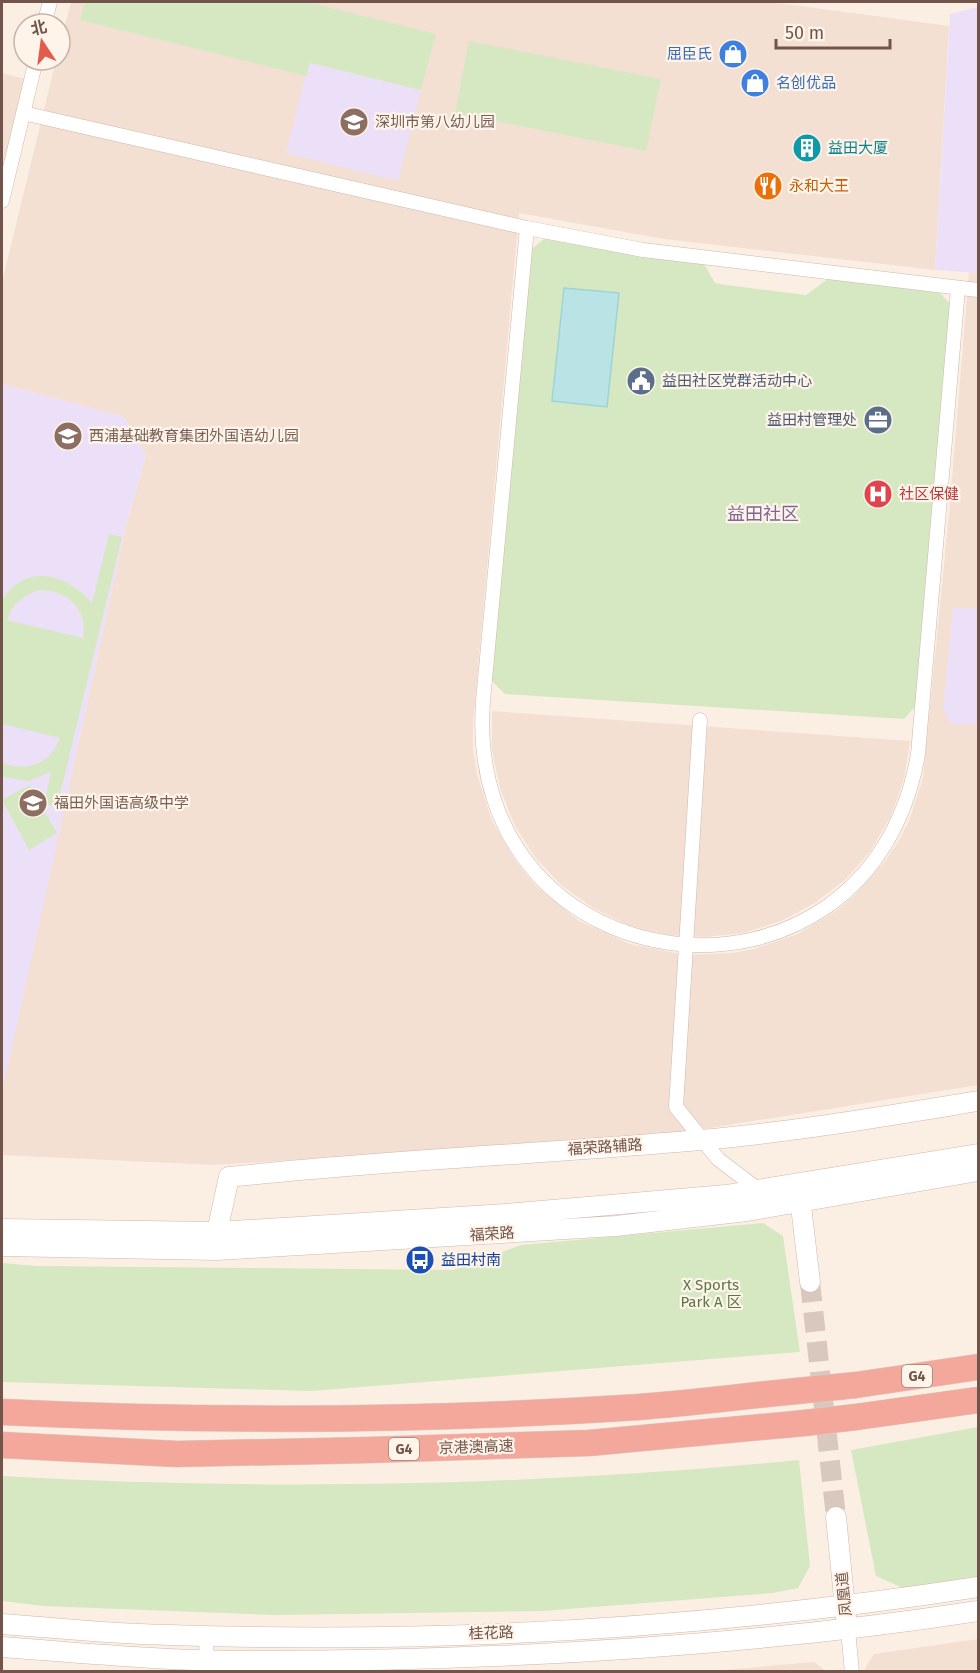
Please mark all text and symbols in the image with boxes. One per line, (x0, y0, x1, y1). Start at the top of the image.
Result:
north arrow (12, 12, 72, 72)
scale bar (776, 12, 890, 50)
text: 北 (29, 17, 49, 39)
text: 50 m (785, 22, 824, 44)
shop icon: 屈臣氏 (717, 38, 749, 70)
place label: 屈臣氏 (667, 45, 712, 63)
shop icon: 名创优品 (739, 67, 771, 99)
place label: 名创优品 (776, 74, 836, 92)
school or university icon: 深圳市第八幼儿园 (338, 106, 370, 138)
place label: 深圳市第八幼儿园 (375, 113, 495, 131)
building icon: 益田大厦 (791, 132, 823, 164)
place label: 益田大厦 (828, 139, 888, 157)
restaurant icon: 永和大王 (752, 170, 784, 202)
place label: 永和大王 (789, 177, 849, 195)
public building icon: 益田社区党群活动中心 (625, 365, 657, 397)
place label: 益田社区党群活动中心 (662, 372, 812, 390)
office icon: 益田村管理处 (862, 404, 894, 436)
place label: 益田村管理处 (767, 411, 857, 429)
school or university icon: 西浦基础教育集团外国语幼儿园 (52, 420, 84, 452)
place label: 西浦基础教育集团外国语幼儿园 (89, 427, 299, 445)
hospital icon: 社区保健 (862, 478, 894, 510)
place label: 社区保健 (899, 485, 959, 503)
district label: 益田社区 (727, 503, 799, 525)
school or university icon: 福田外国语高级中学 (17, 787, 49, 819)
place label: 福田外国语高级中学 (54, 794, 189, 812)
street label: 福荣路辅路 (567, 1135, 643, 1159)
street label: 福荣路 (469, 1223, 515, 1245)
bus stop icon: 益田村南 (404, 1244, 436, 1276)
place label: 益田村南 (441, 1251, 501, 1269)
park label: X Sports Park A 区 (680, 1276, 742, 1311)
road number: G4 (902, 1365, 932, 1387)
street label: 京港澳高速 (438, 1437, 514, 1457)
road number: G4 (389, 1438, 419, 1460)
street label: 凤凰道 (833, 1571, 855, 1617)
street label: 桂花路 (468, 1623, 514, 1643)

